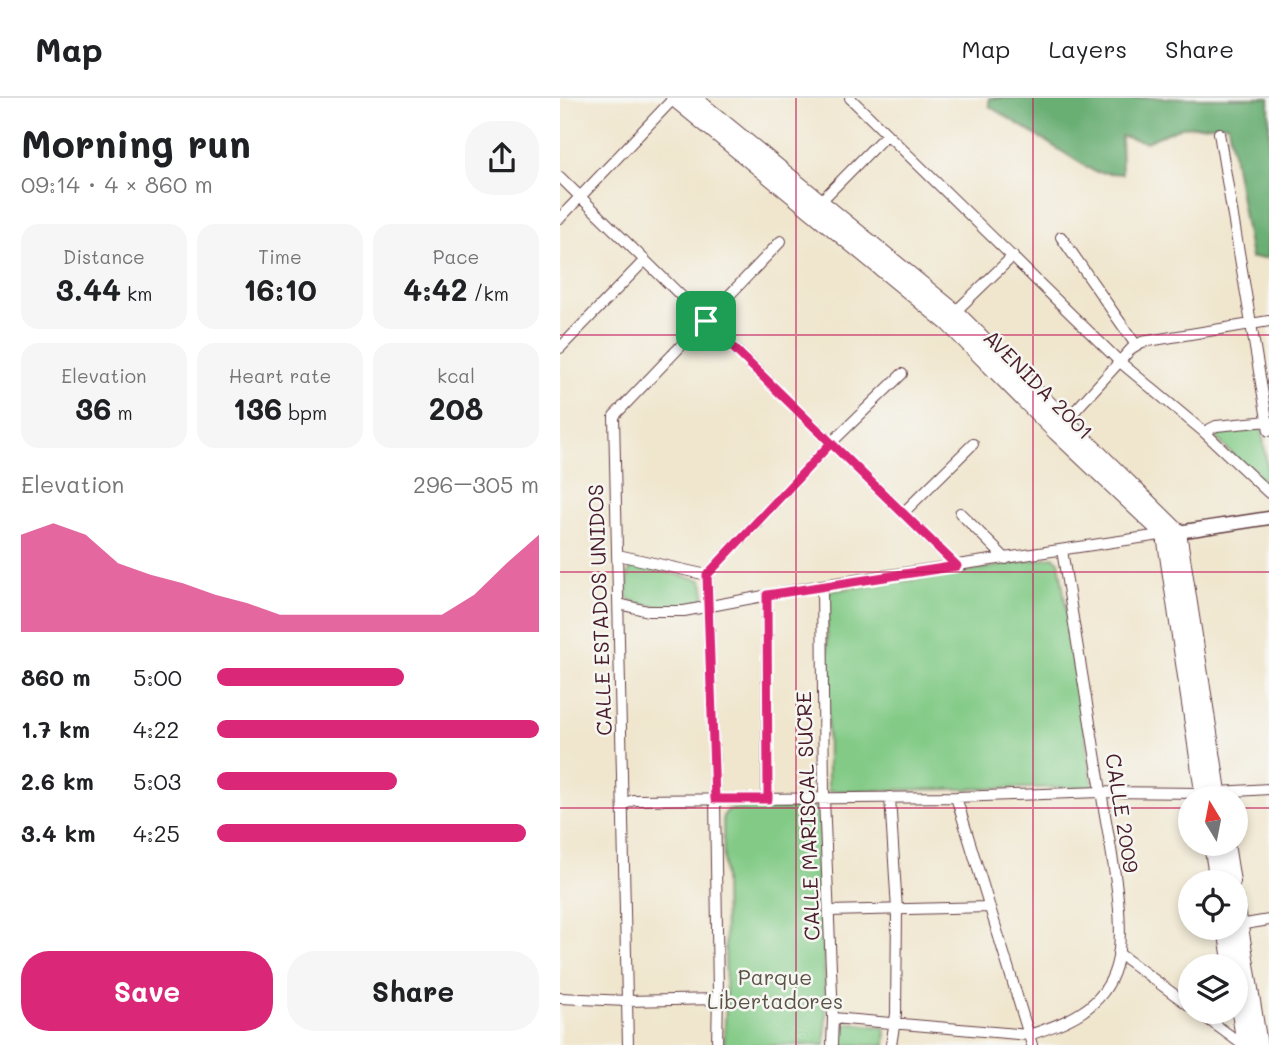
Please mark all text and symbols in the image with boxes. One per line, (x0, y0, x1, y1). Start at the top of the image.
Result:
text: Map (35, 27, 103, 70)
text: Map (962, 33, 1010, 64)
text: Layers (1048, 33, 1127, 64)
text: Share (1165, 33, 1234, 64)
text: Morning run (21, 118, 251, 168)
button: share (465, 121, 539, 195)
text: 09:14 · 4 × 860 m (21, 169, 213, 199)
text: Distance (63, 244, 145, 269)
text: Time (258, 244, 302, 269)
text: Pace (433, 244, 479, 269)
text: 3.44 (56, 269, 121, 309)
text: 16:10 (243, 269, 317, 309)
text: 4:42 (403, 269, 468, 309)
text: km (121, 281, 152, 306)
text: /km (468, 281, 509, 306)
pin (676, 291, 736, 351)
icon: arrive (687, 302, 725, 340)
street label: AVENIDA 2001 (978, 323, 1100, 445)
text: Elevation (61, 363, 147, 388)
text: Heart rate (229, 363, 331, 388)
text: kcal (437, 363, 475, 388)
text: 36 (75, 388, 111, 428)
text: 136 (233, 388, 282, 428)
text: 208 (429, 388, 483, 428)
text: m (111, 400, 133, 425)
text: bpm (282, 400, 327, 425)
text: Elevation (21, 469, 124, 499)
text: 296–305 m (413, 469, 539, 499)
street label: CALLE ESTADOS UNIDOS (581, 484, 617, 736)
text: 860 m (21, 662, 91, 692)
text: 5:00 (133, 662, 182, 692)
street label: CALLE MARISCAL SUCRE (789, 691, 825, 941)
text: 1.7 km (21, 714, 90, 744)
text: 4:22 (133, 714, 179, 744)
street label: CALLE 2009 (1100, 751, 1146, 875)
text: 2.6 km (21, 766, 94, 796)
text: 5:03 (133, 766, 181, 796)
north arrow (1178, 786, 1248, 856)
map controls (1178, 786, 1248, 1024)
text: 3.4 km (21, 818, 95, 848)
text: 4:25 (133, 818, 180, 848)
button: locate (1178, 870, 1248, 940)
button: Save (21, 951, 273, 1031)
button: Share (287, 951, 539, 1031)
button: layers (1178, 954, 1248, 1024)
park label: Parque Libertadores (707, 963, 843, 1014)

